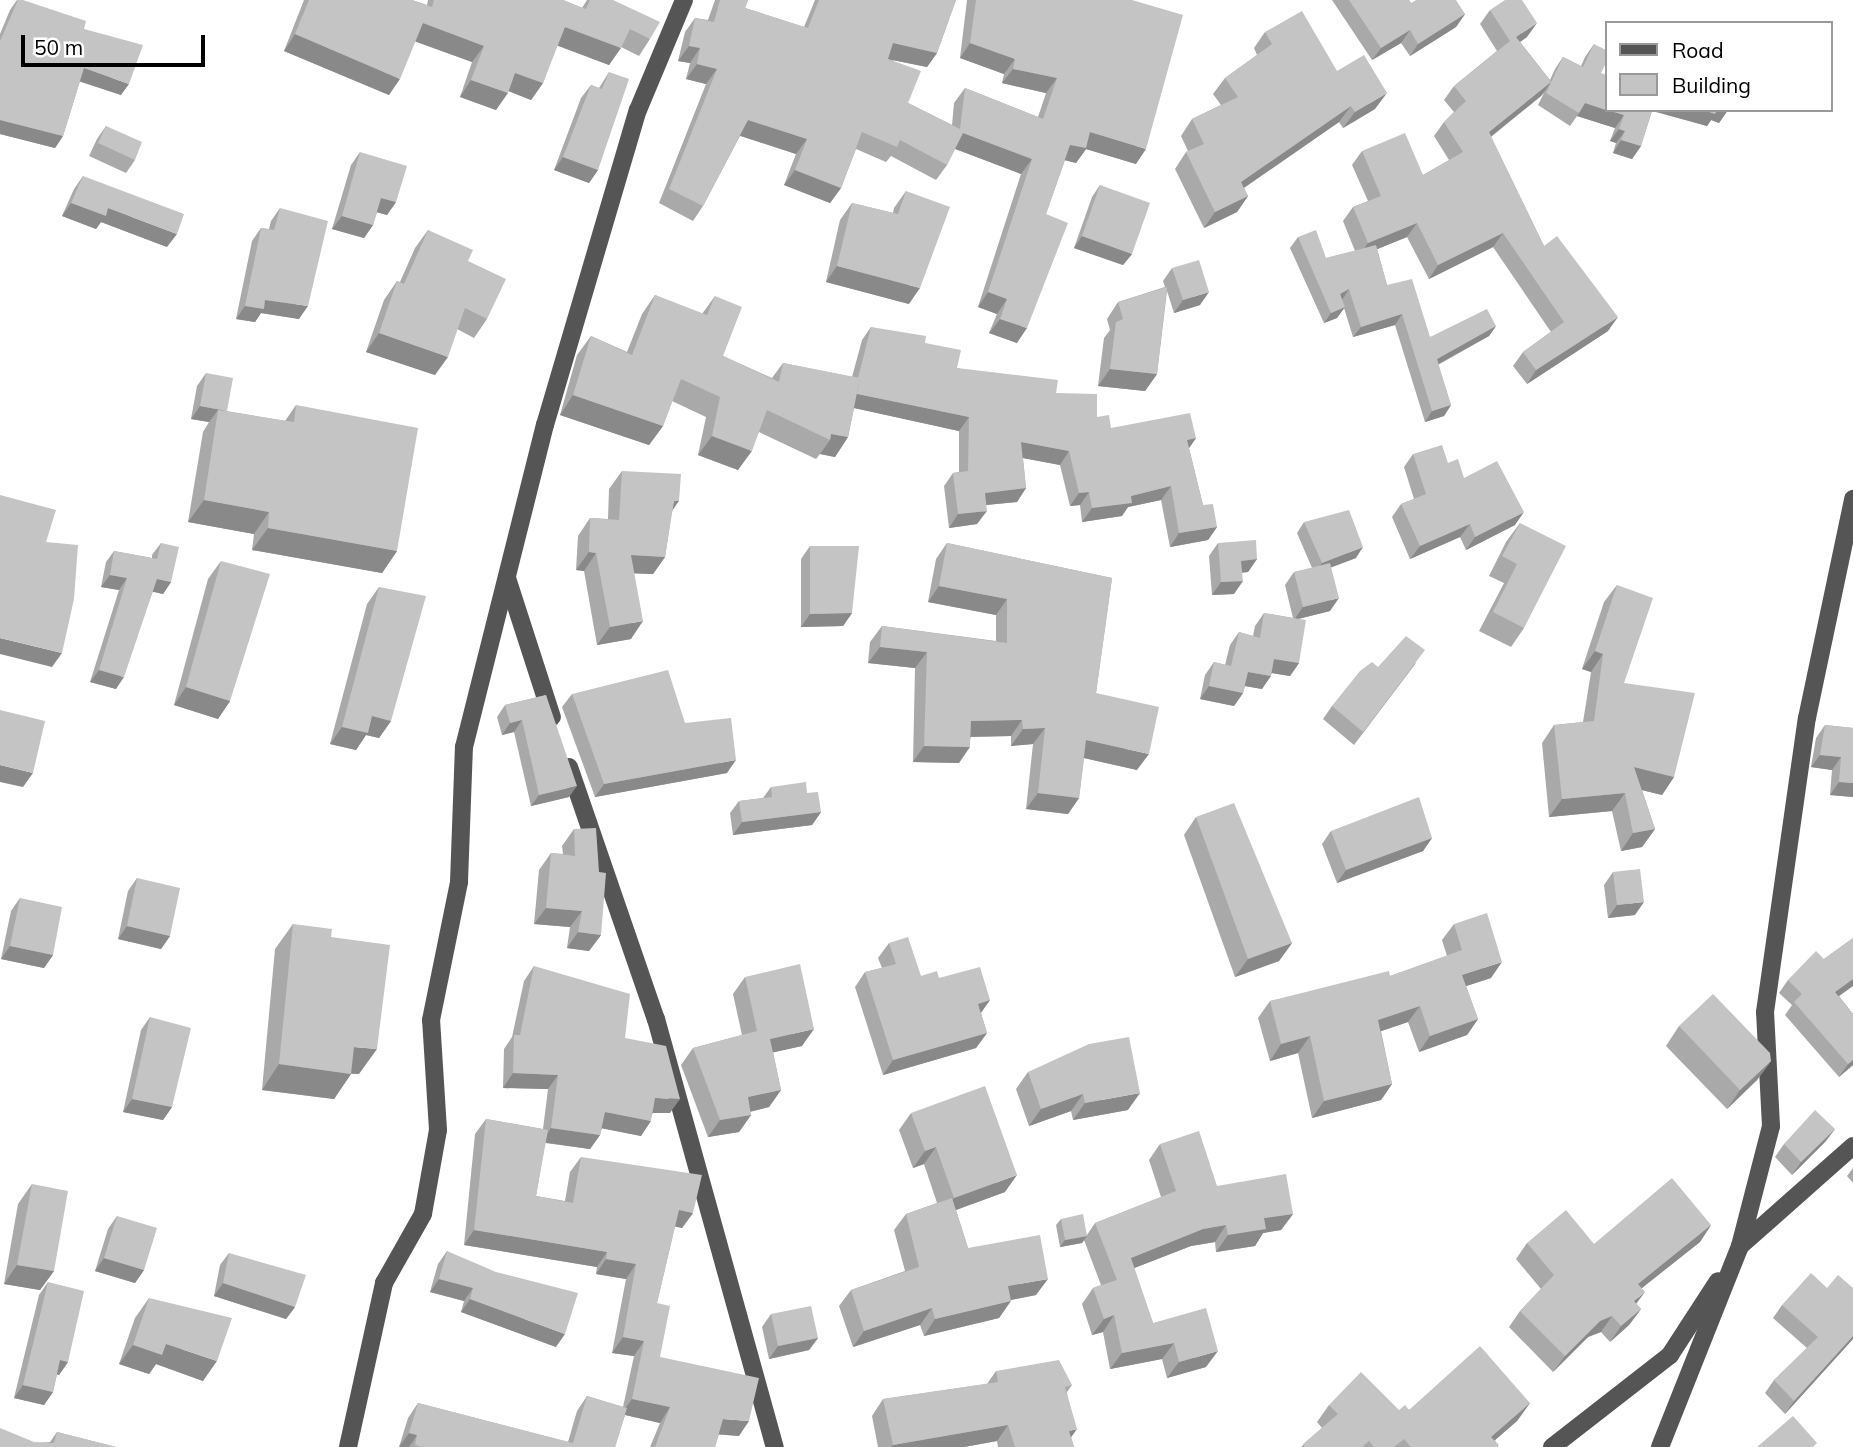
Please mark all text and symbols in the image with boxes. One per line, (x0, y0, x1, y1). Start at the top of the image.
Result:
scale bar (24, 21, 208, 65)
legend (1604, 21, 1832, 112)
text: 50 m (34, 34, 83, 60)
text: Road (1672, 37, 1723, 63)
text: Building (1672, 72, 1751, 98)

